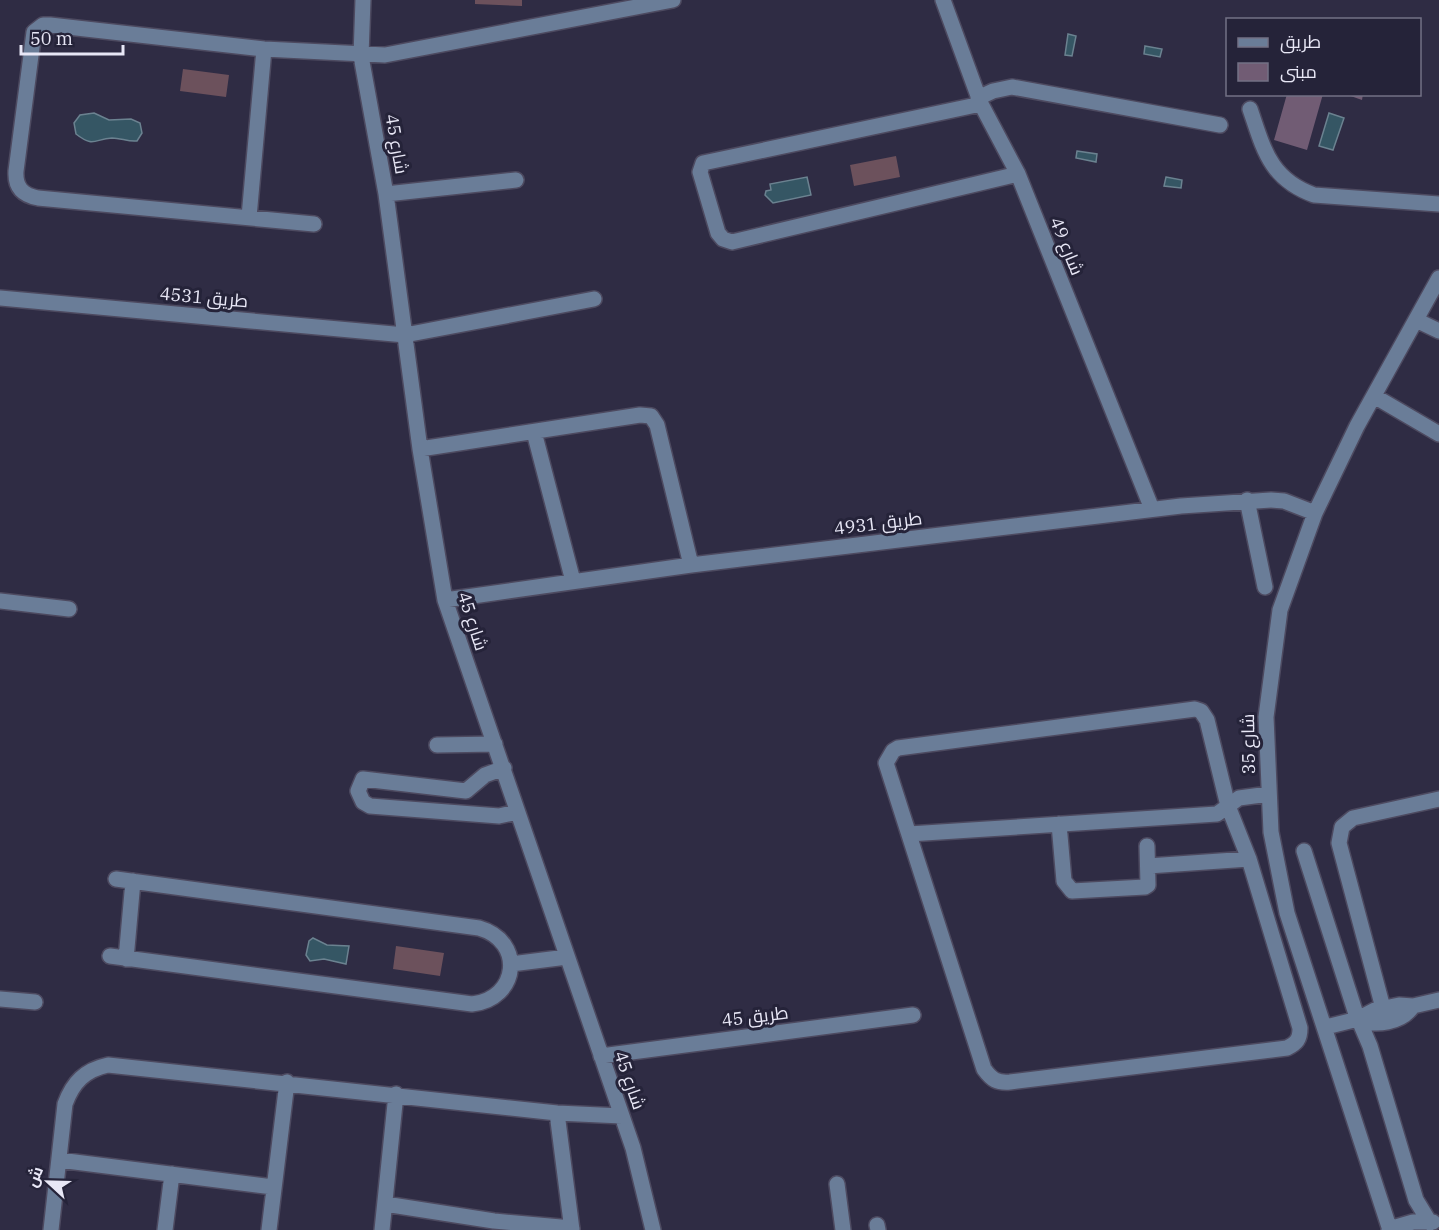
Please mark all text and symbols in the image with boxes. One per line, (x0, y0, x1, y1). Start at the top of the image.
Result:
scale bar (21, 18, 123, 56)
legend (1226, 18, 1421, 96)
text: 50 m (30, 27, 73, 50)
text: طريق (1280, 30, 1321, 54)
text: مبنى (1280, 60, 1317, 83)
street label: شارع 45 (379, 112, 414, 176)
street label: شارع 49 (1044, 214, 1089, 279)
street label: طريق 4531 (159, 282, 249, 313)
street label: طريق 4931 (833, 506, 923, 541)
street label: شارع 45 (452, 589, 493, 654)
street label: شارع 35 (1236, 713, 1261, 775)
street label: طريق 45 (720, 1001, 790, 1032)
street label: شارع 45 (608, 1048, 651, 1113)
north arrow (18, 1152, 78, 1212)
text: ش (21, 1163, 47, 1190)

